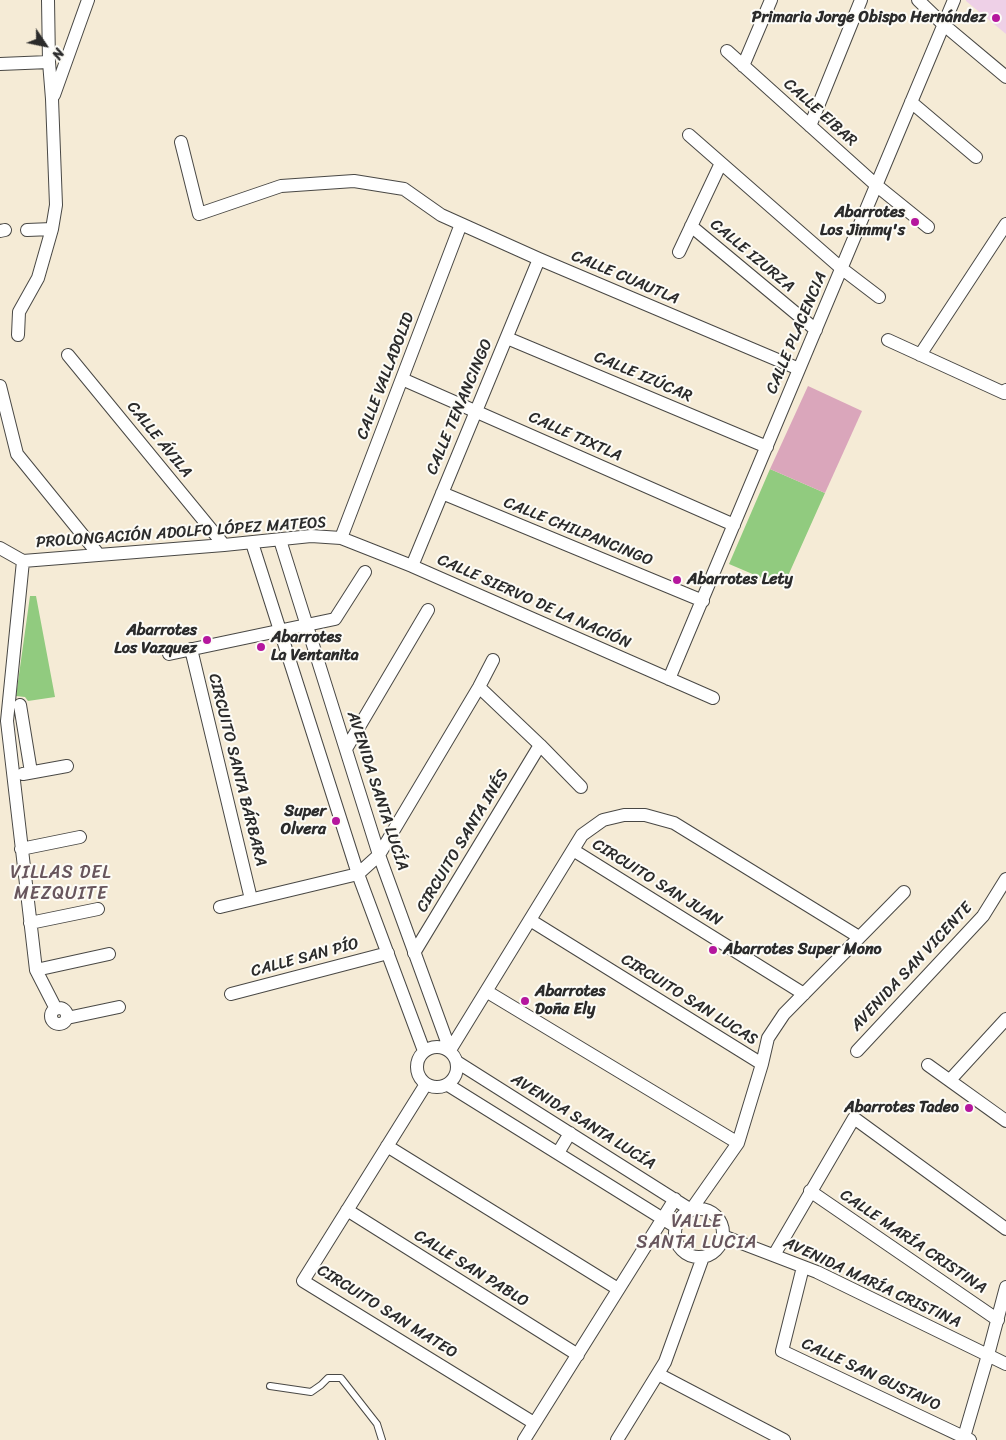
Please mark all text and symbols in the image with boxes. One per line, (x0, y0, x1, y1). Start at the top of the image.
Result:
place label: Primaria Jorge Obispo Hernández (752, 8, 986, 28)
marker: Primaria Jorge Obispo Hernández (990, 12, 1002, 24)
north arrow (20, 20, 70, 70)
text: N (45, 43, 71, 65)
street label: CALLE EIBAR (779, 75, 861, 151)
place label: Abarrotes Los Jimmy's (820, 203, 905, 241)
street label: CALLE IZURZA (706, 215, 798, 297)
marker: Abarrotes Los Jimmy's (909, 216, 921, 228)
street label: CALLE CUAUTLA (568, 247, 682, 309)
street label: CALLE PLACENCIA (763, 269, 831, 397)
street label: CALLE VALLADOLID (353, 310, 419, 442)
street label: CALLE TENANCINGO (423, 336, 497, 478)
street label: CALLE IZÚCAR (591, 348, 695, 406)
street label: CALLE ÁVILA (122, 398, 196, 482)
street label: CALLE TIXTLA (525, 408, 625, 466)
street label: CALLE CHILPANCINGO (501, 493, 655, 571)
street label: PROLONGACIÓN ADOLFO LÓPEZ MATEOS (35, 513, 327, 553)
street label: CALLE SIERVO DE LA NACIÓN (434, 551, 634, 653)
place label: Abarrotes Lety (687, 570, 793, 590)
marker: Abarrotes Lety (671, 574, 683, 586)
place label: Abarrotes Los Vazquez (114, 621, 197, 659)
place label: Abarrotes La Ventanita (271, 628, 359, 666)
marker: Abarrotes Los Vazquez (201, 634, 213, 646)
marker: Abarrotes La Ventanita (255, 641, 267, 653)
street label: CIRCUITO SANTA BÁRBARA (204, 672, 270, 868)
street label: AVENIDA SANTA LUCÍA (342, 709, 412, 873)
street label: CIRCUITO SANTA INÉS (413, 766, 513, 916)
place label: Super Olvera (281, 802, 326, 840)
marker: Super Olvera (330, 815, 342, 827)
street label: CIRCUITO SAN JUAN (589, 835, 725, 931)
district label: VILLAS DEL MEZQUITE (9, 862, 113, 904)
street label: AVENIDA SAN VICENTE (847, 899, 977, 1035)
street label: CALLE SAN PÍO (249, 934, 361, 982)
place label: Abarrotes Super Mono (723, 940, 882, 960)
marker: Abarrotes Super Mono (707, 944, 719, 956)
street label: CIRCUITO SAN LUCAS (617, 950, 761, 1050)
place label: Abarrotes Doña Ely (535, 982, 606, 1020)
marker: Abarrotes Doña Ely (519, 995, 531, 1007)
street label: AVENIDA SANTA LUCÍA (507, 1070, 659, 1174)
place label: Abarrotes Tadeo (844, 1098, 959, 1118)
marker: Abarrotes Tadeo (963, 1102, 975, 1114)
street label: CALLE MARÍA CRISTINA (836, 1186, 990, 1298)
district label: VALLE SANTA LUCIA (636, 1211, 758, 1254)
street label: CALLE SAN PABLO (410, 1226, 532, 1312)
street label: AVENIDA MARÍA CRISTINA (780, 1233, 964, 1333)
street label: CIRCUITO SAN MATEO (313, 1261, 461, 1363)
street label: CALLE SAN GUSTAVO (798, 1334, 944, 1416)

